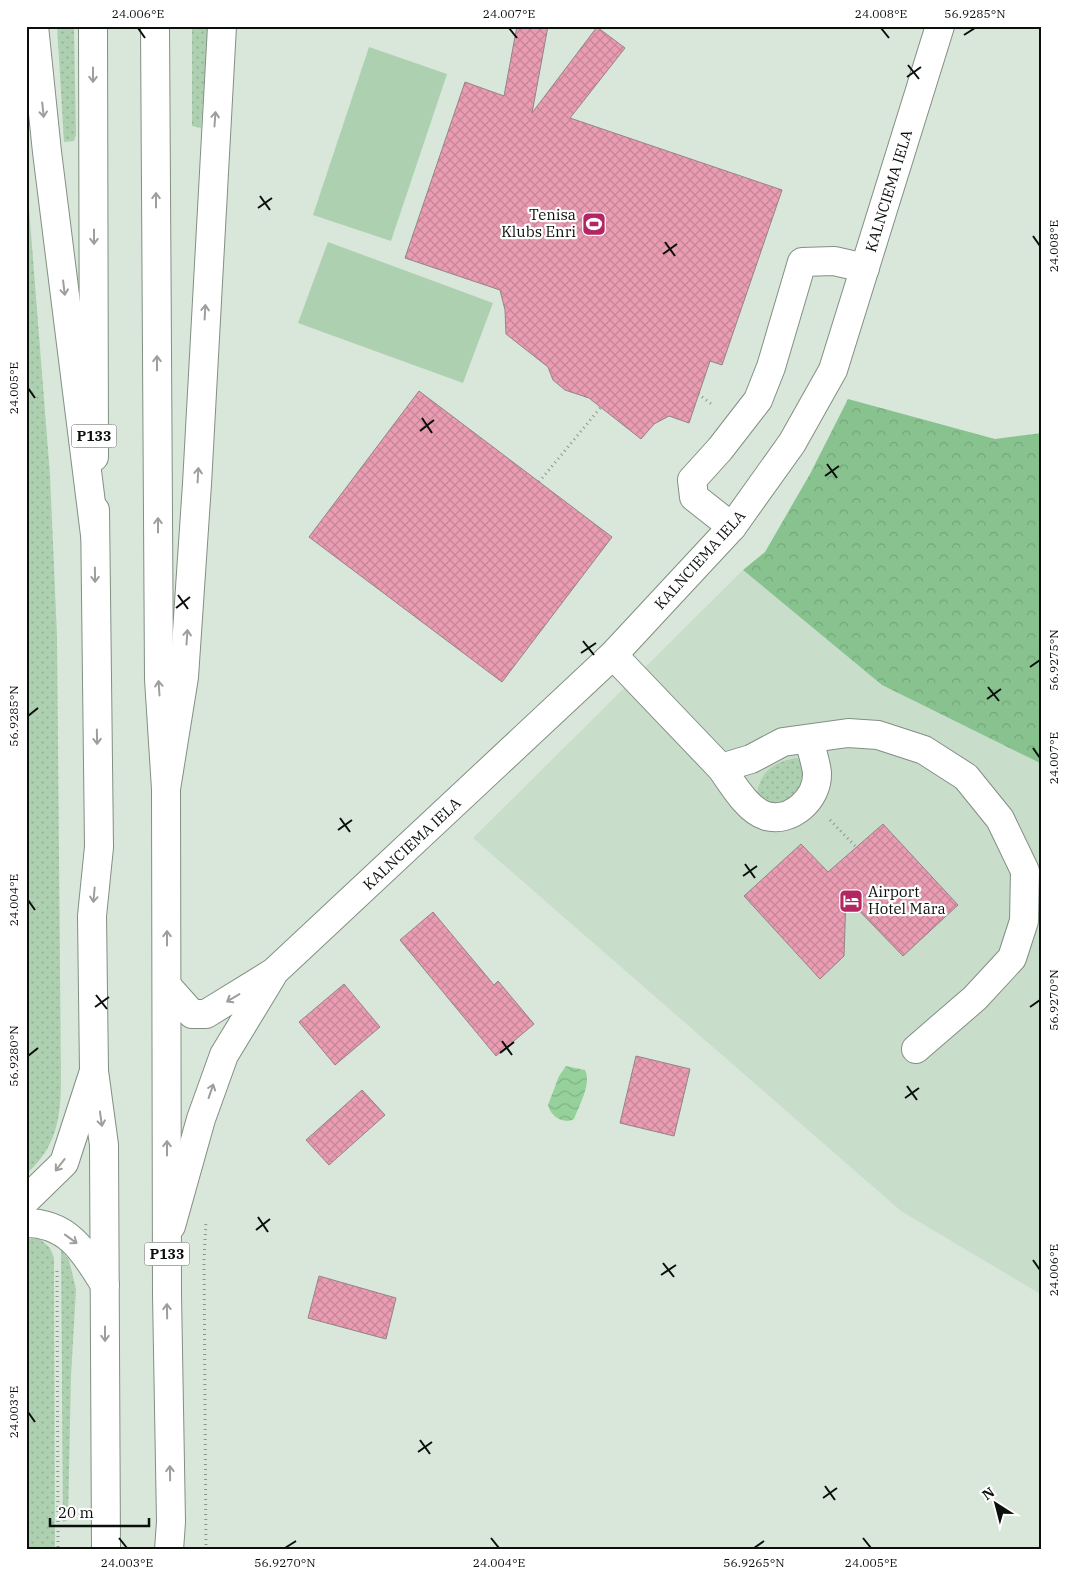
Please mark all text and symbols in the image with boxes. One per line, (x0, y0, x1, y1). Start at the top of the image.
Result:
text: 24.006°E (112, 6, 164, 21)
text: 24.007°E (483, 6, 535, 21)
text: 24.008°E (855, 6, 907, 21)
text: 56.9285°N (944, 6, 1006, 21)
one-way arrow (88, 66, 98, 83)
one-way arrow (38, 101, 48, 117)
one-way arrow (211, 111, 220, 127)
street label: KALNCIEMA IELA (861, 127, 916, 254)
one-way arrow (151, 193, 161, 209)
place label: Tenisa Klubs Enri (501, 205, 576, 241)
sports icon: Tenisa Klubs Enri (581, 211, 607, 237)
text: 24.008°E (1046, 220, 1061, 272)
one-way arrow (89, 229, 99, 245)
one-way arrow (59, 280, 69, 296)
one-way arrow (201, 304, 210, 320)
one-way arrow (152, 355, 162, 372)
text: 24.005°E (6, 362, 21, 414)
road number: P133 (72, 424, 116, 448)
one-way arrow (193, 467, 202, 483)
street label: KALNCIEMA IELA (650, 506, 750, 613)
one-way arrow (153, 518, 163, 534)
one-way arrow (90, 566, 100, 583)
one-way arrow (182, 629, 192, 645)
text: 56.9275°N (1046, 629, 1061, 691)
one-way arrow (155, 680, 164, 696)
text: 56.9285°N (6, 685, 21, 747)
one-way arrow (93, 729, 102, 745)
text: 24.007°E (1046, 732, 1061, 784)
street label: KALNCIEMA IELA (359, 793, 465, 894)
text: 24.004°E (6, 874, 21, 926)
place label: Airport Hotel Māra (868, 882, 946, 918)
one-way arrow (90, 887, 99, 903)
hotel icon: Airport Hotel Māra (838, 888, 864, 914)
one-way arrow (162, 930, 172, 946)
text: 56.9270°N (1046, 969, 1061, 1031)
one-way arrow (226, 993, 240, 1003)
text: 56.9280°N (6, 1025, 21, 1087)
one-way arrow (207, 1083, 216, 1099)
one-way arrow (96, 1111, 106, 1127)
one-way arrow (162, 1140, 172, 1156)
one-way arrow (55, 1159, 66, 1172)
one-way arrow (64, 1234, 78, 1244)
road number: P133 (144, 1242, 190, 1266)
text: 24.006°E (1046, 1244, 1061, 1296)
one-way arrow (162, 1303, 172, 1319)
one-way arrow (100, 1326, 110, 1342)
text: 24.003°E (6, 1386, 21, 1438)
one-way arrow (166, 1465, 175, 1481)
north arrow (970, 1478, 1020, 1528)
text: N (979, 1483, 998, 1504)
scale bar (50, 1496, 149, 1528)
text: 20 m (58, 1503, 94, 1522)
text: 24.003°E (101, 1555, 153, 1570)
text: 56.9270°N (254, 1555, 316, 1570)
text: 24.004°E (473, 1555, 525, 1570)
text: 56.9265°N (723, 1555, 785, 1570)
text: 24.005°E (845, 1555, 897, 1570)

